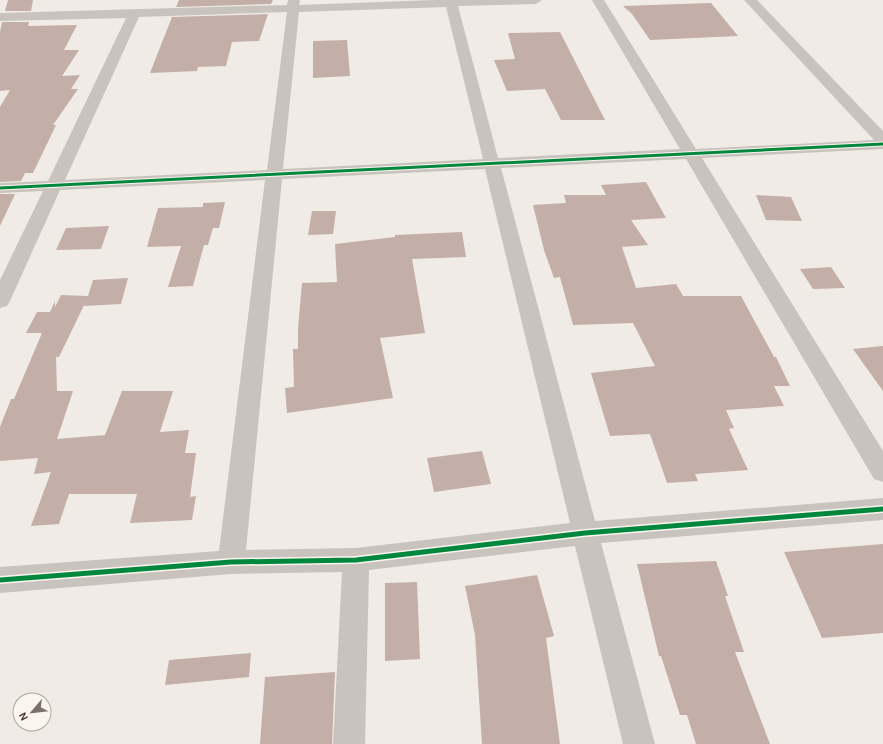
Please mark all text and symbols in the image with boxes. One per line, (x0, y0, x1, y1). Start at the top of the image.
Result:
north arrow (12, 692, 52, 732)
text: N (16, 710, 31, 723)

